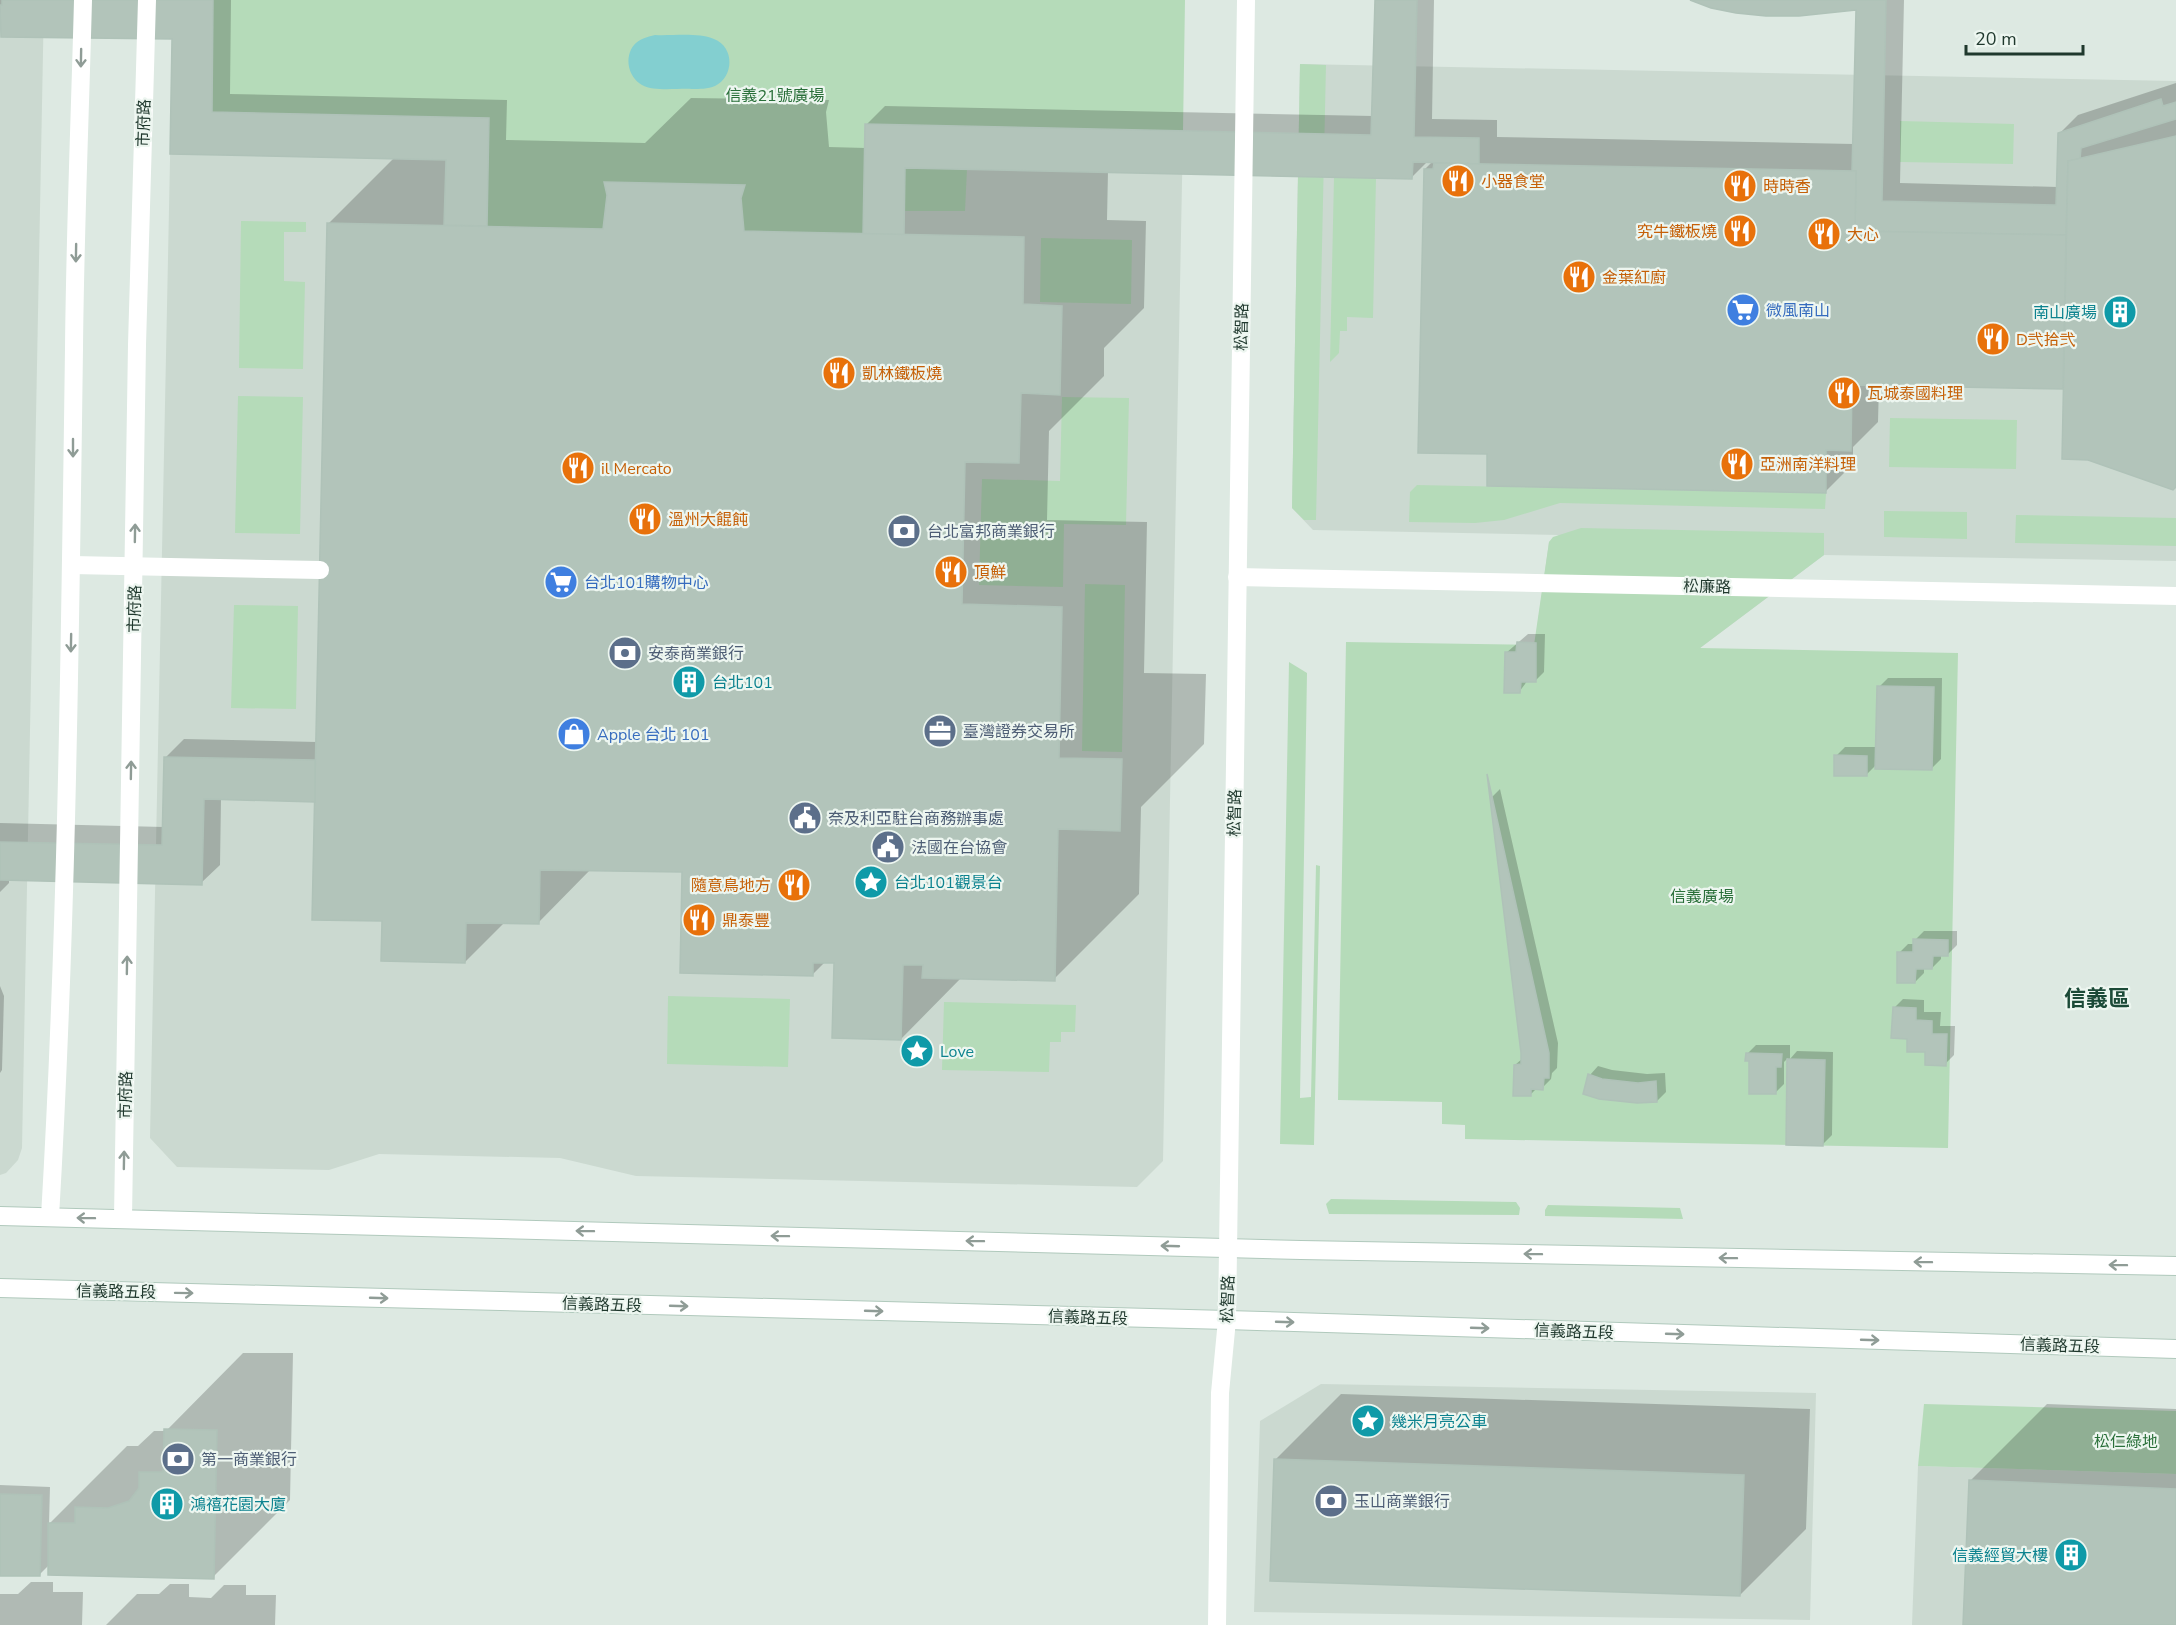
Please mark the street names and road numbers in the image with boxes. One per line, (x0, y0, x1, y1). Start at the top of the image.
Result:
street label: 市府路 (132, 99, 156, 147)
street label: 松智路 (1231, 303, 1253, 351)
street label: 松廉路 (1683, 576, 1731, 598)
street label: 市府路 (124, 585, 146, 633)
street label: 松智路 (1224, 789, 1246, 837)
street label: 市府路 (115, 1071, 137, 1119)
street label: 松智路 (1216, 1275, 1240, 1323)
street label: 信義路五段 (76, 1280, 156, 1304)
street label: 信義路五段 (562, 1293, 642, 1317)
street label: 信義路五段 (1048, 1306, 1128, 1330)
street label: 信義路五段 (1534, 1320, 1614, 1344)
street label: 信義路五段 (2020, 1334, 2100, 1358)

